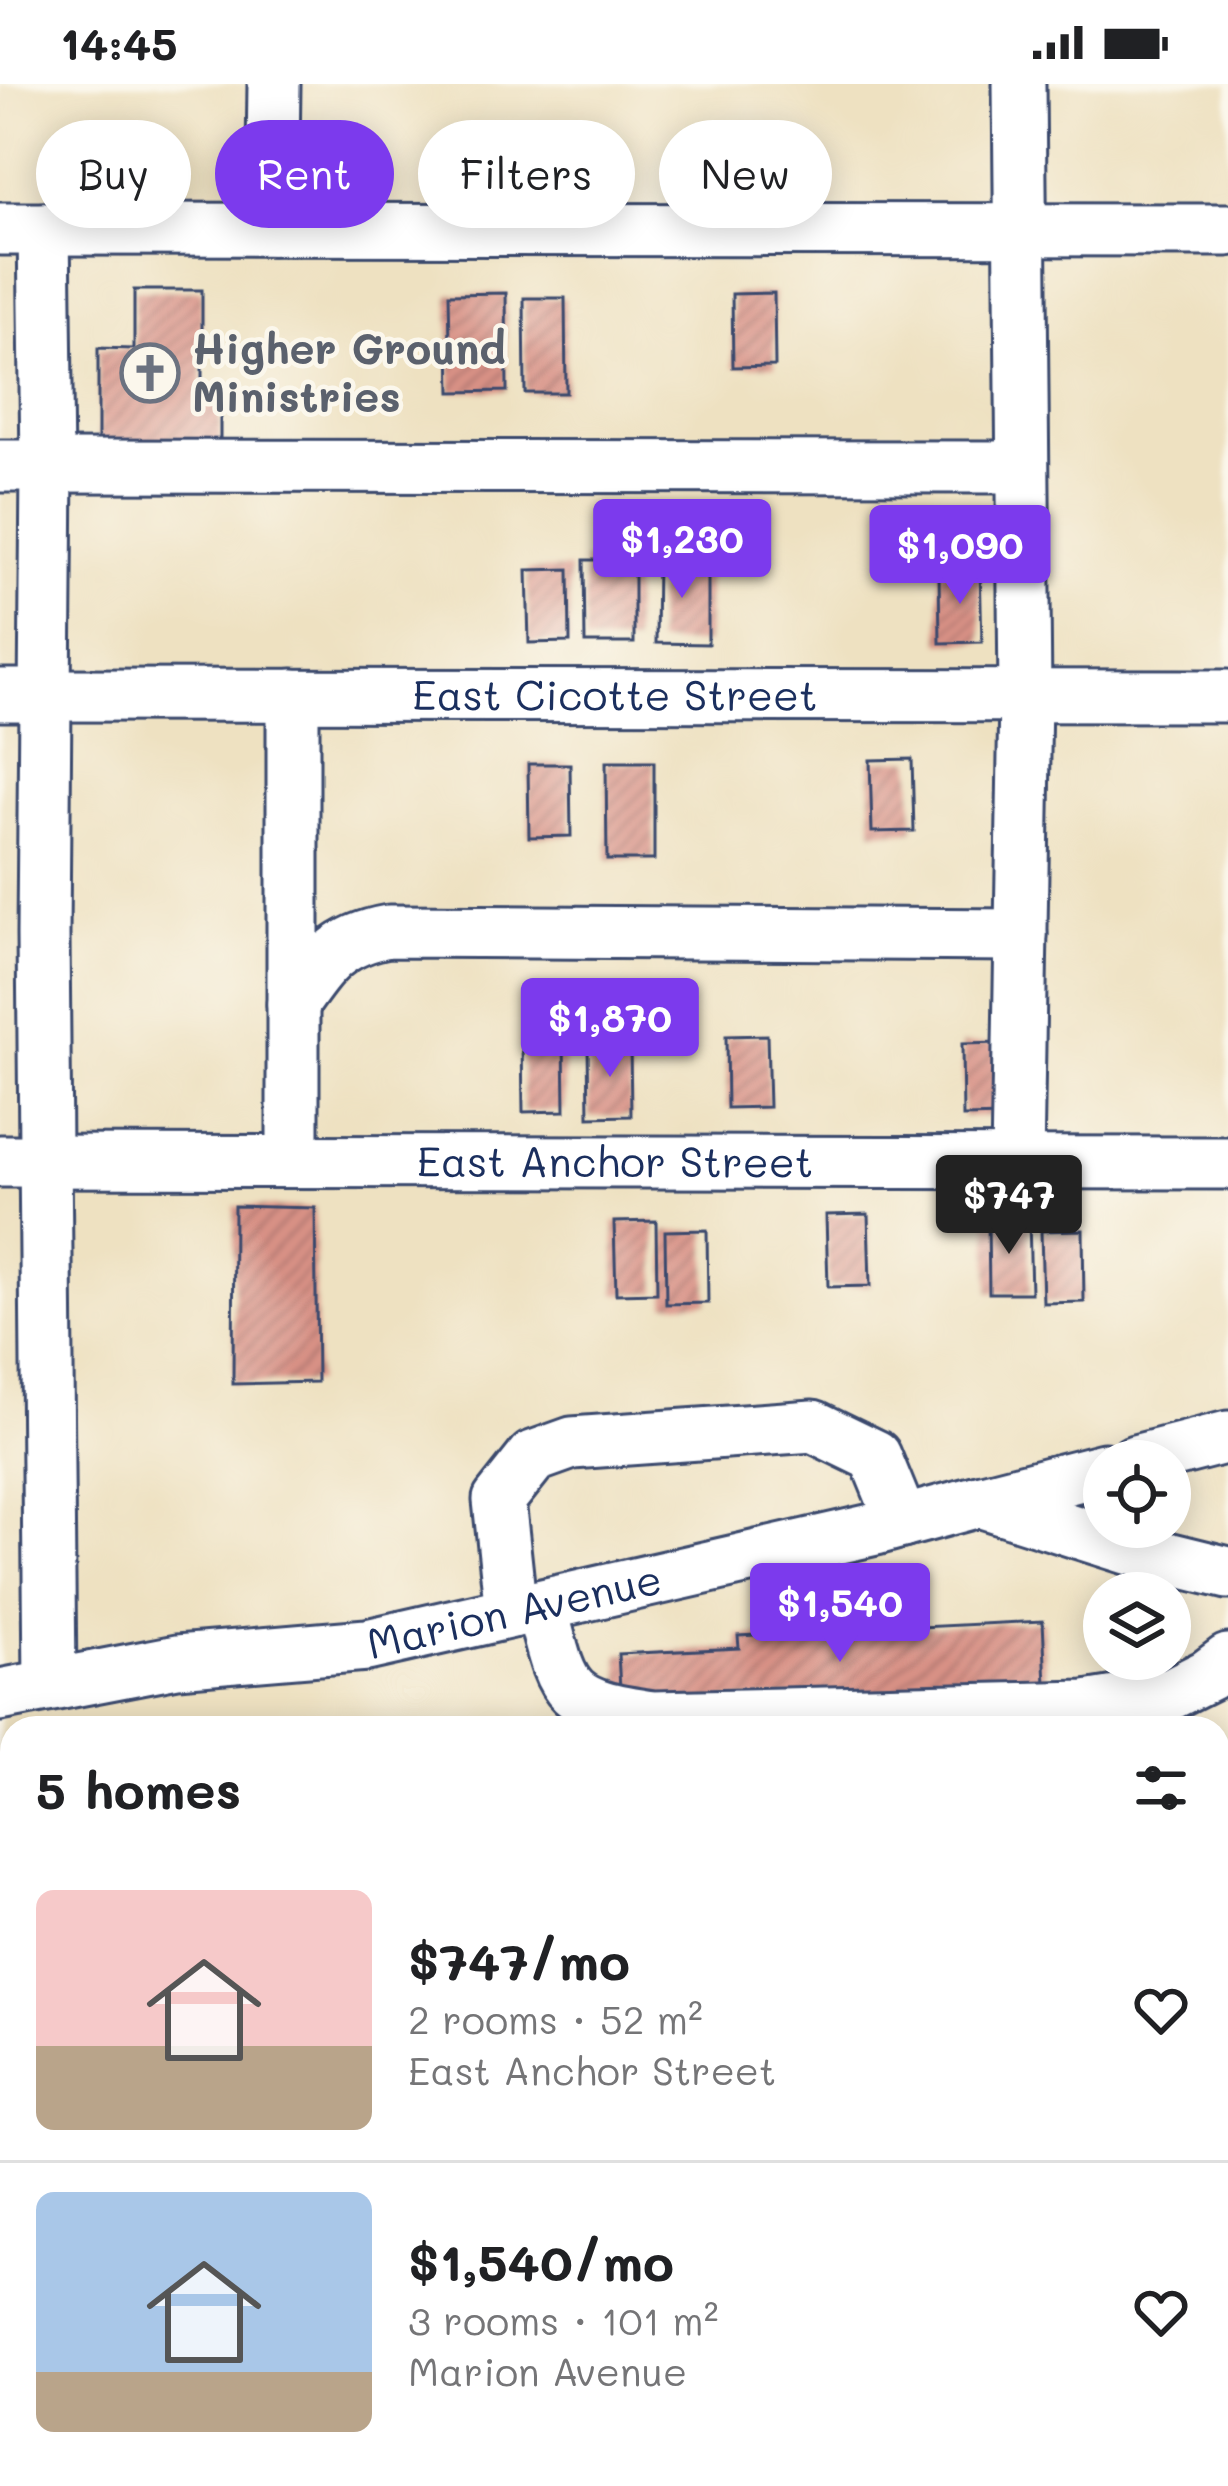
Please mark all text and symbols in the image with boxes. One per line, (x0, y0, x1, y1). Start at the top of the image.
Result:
text: 14:45 (60, 13, 178, 71)
chip: Buy (36, 120, 191, 228)
chip: Rent (215, 120, 394, 228)
chip: Filters (418, 120, 635, 228)
chip: New (659, 120, 832, 228)
place label: Higher Ground Ministries (192, 320, 506, 423)
church icon: Higher Ground Ministries (119, 342, 181, 404)
pin: $1,230 (584, 499, 780, 601)
pin: $1,090 (862, 505, 1058, 607)
text: $1,230 (620, 512, 744, 563)
text: $1,090 (897, 518, 1023, 569)
street label: East Cicotte Street (412, 666, 818, 722)
pin: $1,870 (512, 978, 708, 1080)
text: $1,870 (548, 991, 672, 1042)
street label: East Anchor Street (417, 1133, 813, 1188)
pin: $747 (938, 1155, 1080, 1257)
text: $747 (963, 1168, 1055, 1219)
map controls (1083, 1440, 1191, 1680)
button: locate (1083, 1440, 1191, 1548)
street label: Marion Avenue (361, 1550, 667, 1670)
pin: $1,540 (742, 1563, 938, 1665)
button: layers (1083, 1572, 1191, 1680)
text: $1,540 (777, 1576, 903, 1627)
text: 5 homes (36, 1755, 241, 1822)
icon: filters (1128, 1755, 1194, 1821)
text: $747/mo (408, 1926, 630, 1993)
icon: home (132, 1938, 276, 2082)
icon: heart (1128, 1977, 1194, 2043)
text: 2 rooms · 52 m² (408, 1993, 703, 2044)
text: East Anchor Street (408, 2044, 776, 2095)
text: $1,540/mo (408, 2227, 674, 2294)
icon: home (132, 2240, 276, 2384)
icon: heart (1128, 2279, 1194, 2345)
text: 3 rooms · 101 m² (408, 2294, 718, 2345)
text: Marion Avenue (408, 2345, 687, 2396)

